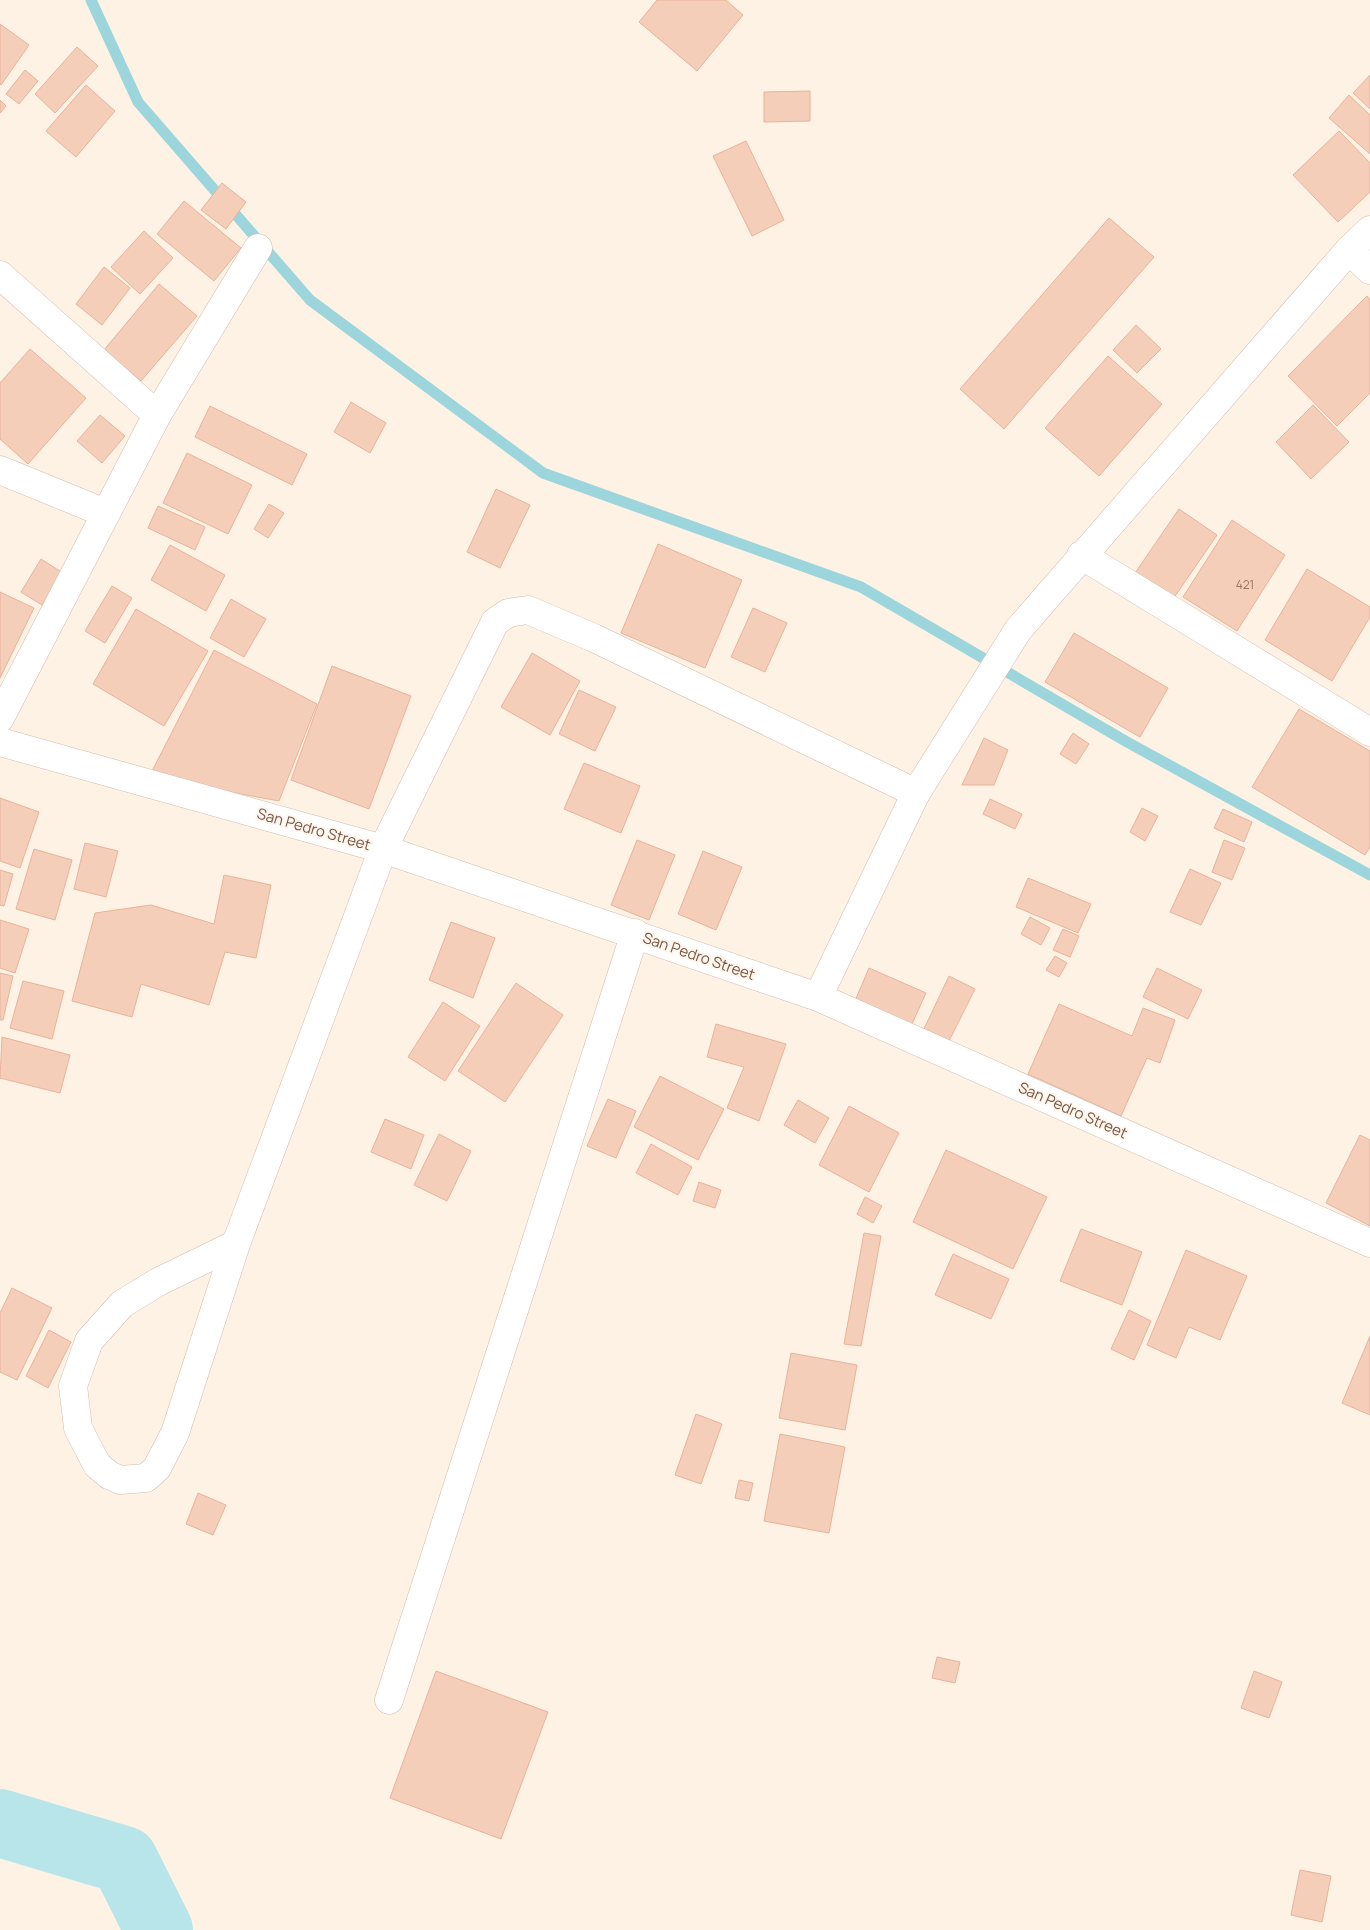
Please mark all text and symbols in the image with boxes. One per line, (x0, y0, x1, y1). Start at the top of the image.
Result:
house number: 421 (1236, 576, 1254, 593)
street label: San Pedro Street (255, 803, 373, 855)
street label: San Pedro Street (640, 927, 758, 985)
street label: San Pedro Street (1015, 1077, 1131, 1143)

